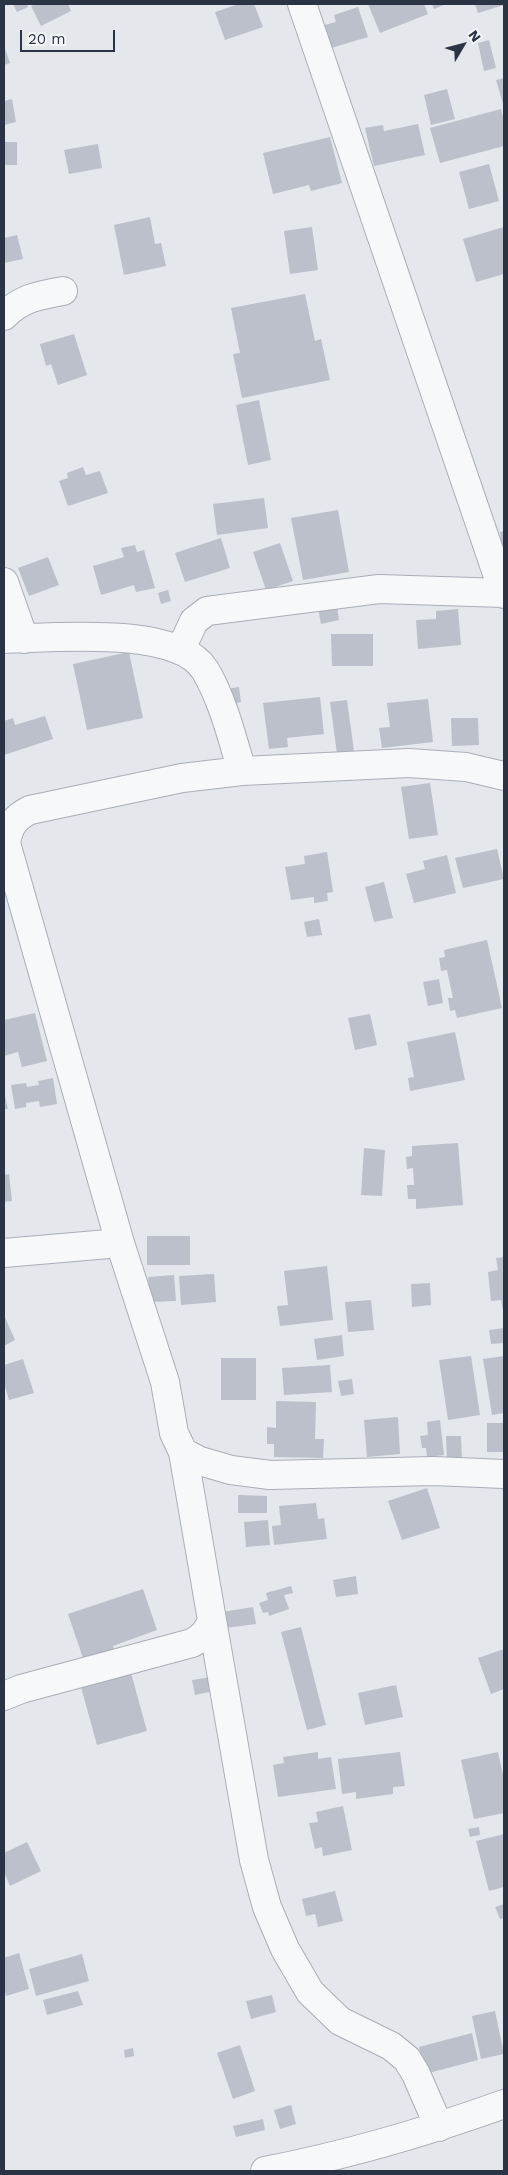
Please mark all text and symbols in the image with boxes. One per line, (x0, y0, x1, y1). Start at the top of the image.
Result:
scale bar (22, 20, 118, 52)
north arrow (438, 20, 488, 70)
text: N (465, 27, 484, 45)
text: 20 m (28, 30, 66, 48)

